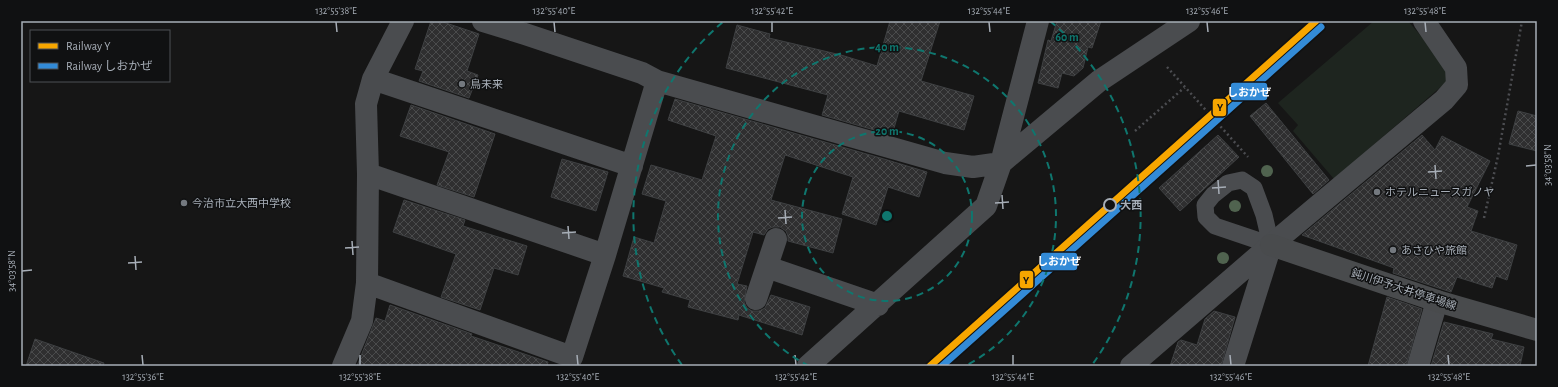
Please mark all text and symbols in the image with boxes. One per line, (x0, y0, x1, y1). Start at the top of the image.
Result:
text: 132°55'38"E (315, 6, 357, 16)
text: 132°55'40"E (533, 6, 576, 16)
text: 132°55'42"E (751, 6, 793, 16)
text: 132°55'44"E (968, 6, 1010, 16)
text: 132°55'46"E (1186, 6, 1228, 16)
text: 132°55'48"E (1404, 6, 1446, 16)
legend (30, 30, 170, 82)
text: 60 m (1055, 31, 1079, 43)
text: Railway Y (66, 40, 111, 53)
text: 40 m (875, 41, 899, 53)
text: Railway しおかぜ (66, 59, 152, 73)
place label: 鳥未来 (470, 78, 503, 90)
marker: 鳥未来 (457, 79, 467, 89)
line badge: しおかぜ (1230, 82, 1268, 101)
text: しおかぜ (1227, 86, 1271, 98)
line badge: Y (1212, 98, 1227, 117)
text: Y (1217, 102, 1224, 113)
text: 20 m (875, 125, 899, 137)
text: 34°03'58"N (1543, 144, 1553, 186)
place label: ホテルニュースガノヤ (1385, 186, 1494, 198)
marker: ホテルニュースガノヤ (1372, 187, 1382, 197)
place label: 今治市立大西中学校 (192, 197, 291, 209)
marker: 今治市立大西中学校 (179, 198, 189, 208)
marker: 大西 (1103, 198, 1117, 212)
place label: 大西 (1120, 200, 1142, 211)
centre of rings (880, 209, 894, 223)
place label: あさひや旅館 (1401, 244, 1467, 256)
marker: あさひや旅館 (1388, 245, 1398, 255)
text: 34°03'58"N (7, 250, 17, 292)
line badge: しおかぜ (1040, 252, 1078, 271)
text: しおかぜ (1037, 255, 1081, 267)
street label: 鈍川伊予大井停車場線 (1350, 266, 1458, 312)
line badge: Y (1019, 270, 1034, 289)
text: Y (1023, 275, 1030, 286)
text: 132°55'36"E (122, 372, 164, 382)
text: 132°55'38"E (339, 372, 381, 382)
text: 132°55'40"E (557, 372, 600, 382)
text: 132°55'42"E (775, 372, 817, 382)
text: 132°55'44"E (992, 372, 1034, 382)
text: 132°55'46"E (1210, 372, 1252, 382)
text: 132°55'48"E (1428, 372, 1470, 382)

